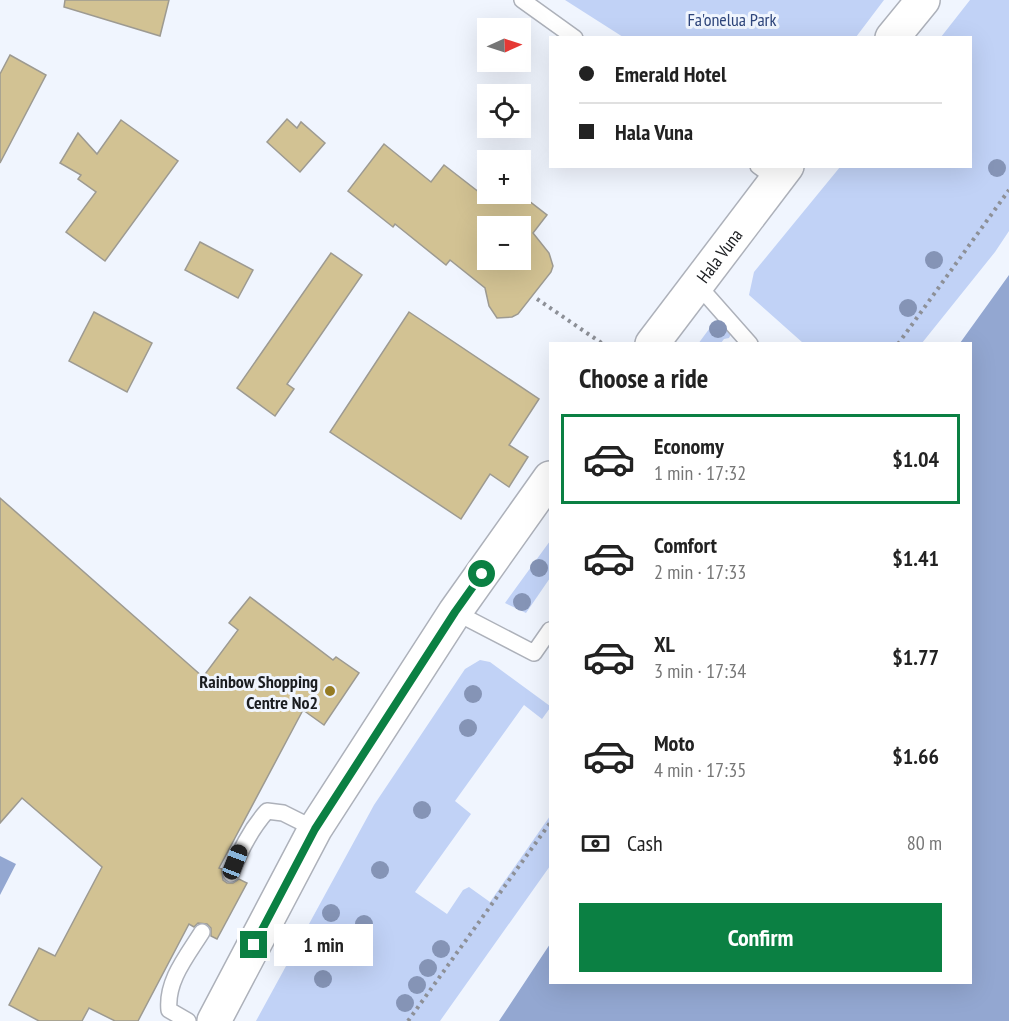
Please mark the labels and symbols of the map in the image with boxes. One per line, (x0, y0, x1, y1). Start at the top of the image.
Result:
park label: Fa'onelua Park (687, 8, 777, 31)
north arrow (477, 18, 531, 72)
street label: Hala Vuna (691, 224, 747, 287)
route start (468, 560, 495, 587)
place label: Rainbow Shopping Centre No2 (199, 670, 318, 714)
marker: Rainbow Shopping Centre No2 (323, 684, 337, 698)
car (220, 842, 250, 882)
callout: 1 min (275, 924, 374, 966)
route end (240, 931, 267, 958)

